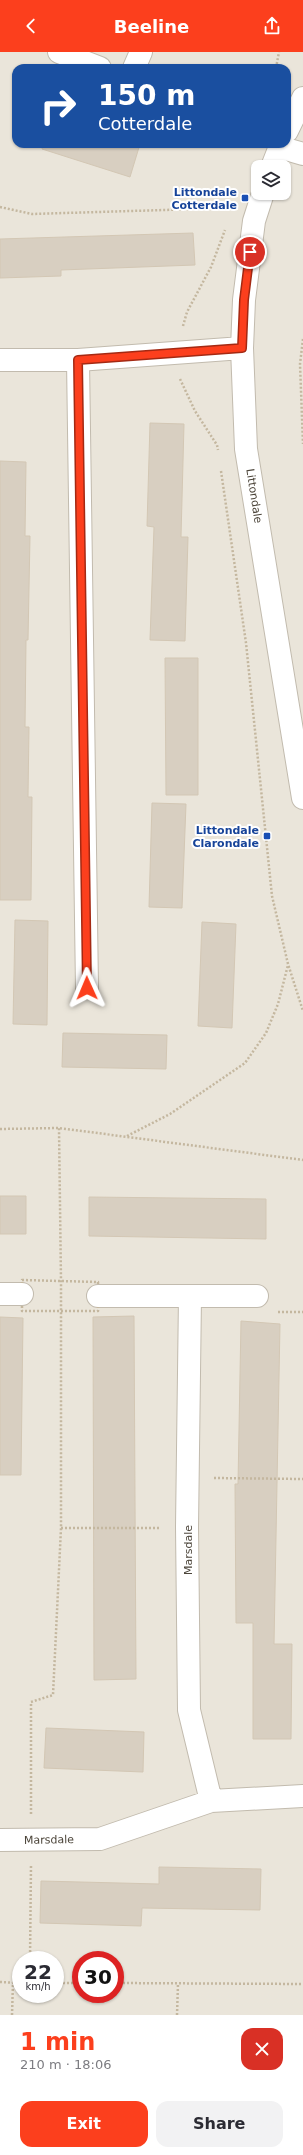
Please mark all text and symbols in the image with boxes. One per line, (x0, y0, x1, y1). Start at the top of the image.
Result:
icon: back (20, 15, 42, 37)
icon: share (261, 15, 283, 37)
text: Beeline (114, 16, 189, 37)
text: 150 m (98, 79, 195, 112)
icon: right (32, 80, 84, 132)
text: Cotterdale (98, 113, 192, 134)
map controls (251, 160, 291, 200)
button: layers (251, 160, 291, 200)
place label: Littondale Cotterdale (171, 186, 237, 212)
marker: Littondale Cotterdale (240, 193, 250, 203)
pin (233, 235, 267, 269)
icon: arrive (239, 241, 261, 263)
street label: Littondale (243, 468, 265, 524)
place label: Littondale Clarondale (192, 824, 259, 850)
marker: Littondale Clarondale (262, 831, 272, 841)
position arrow (66, 967, 108, 1009)
street label: Marsdale (182, 1525, 195, 1575)
street label: Marsdale (24, 1833, 74, 1847)
speed limit sign: 30 (72, 1951, 124, 2003)
text: 22 (24, 1960, 52, 1984)
text: km/h (25, 1981, 51, 1992)
text: 1 min (20, 2028, 95, 2056)
button: close (241, 2028, 283, 2070)
text: 210 m · 18:06 (20, 2057, 111, 2072)
button: Exit (20, 2101, 148, 2147)
button: Share (156, 2101, 283, 2147)

